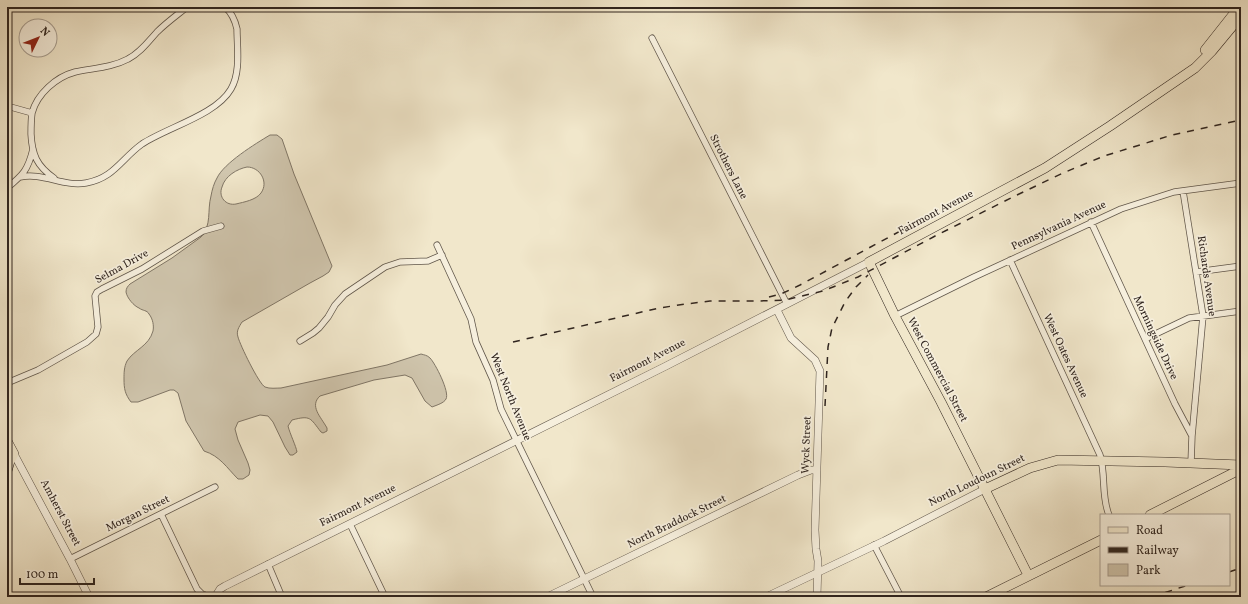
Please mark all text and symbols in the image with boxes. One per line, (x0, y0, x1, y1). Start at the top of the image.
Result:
north arrow (18, 18, 58, 58)
text: N (36, 24, 52, 40)
street label: Strothers Lane (705, 132, 751, 202)
street label: Fairmont Avenue (896, 187, 976, 239)
street label: Pennsylvania Avenue (1009, 197, 1109, 255)
street label: Richards Avenue (1193, 235, 1219, 317)
street label: Selma Drive (93, 246, 151, 288)
street label: Morningside Drive (1129, 294, 1181, 382)
street label: West Oates Avenue (1039, 311, 1091, 401)
street label: West Commercial Street (903, 315, 971, 425)
street label: Fairmont Avenue (608, 335, 688, 387)
street label: West North Avenue (486, 351, 534, 443)
street label: Wyck Street (798, 416, 816, 474)
street label: North Loudoun Street (926, 451, 1028, 511)
street label: Amherst Street (36, 477, 84, 549)
street label: Fairmont Avenue (317, 481, 399, 531)
street label: Morgan Street (104, 492, 172, 536)
street label: North Braddock Street (625, 492, 729, 552)
legend (1100, 514, 1230, 586)
text: Road (1136, 523, 1163, 539)
text: Railway (1136, 543, 1179, 559)
scale bar (20, 560, 94, 586)
text: Park (1136, 563, 1161, 579)
text: 100 m (26, 567, 59, 583)

